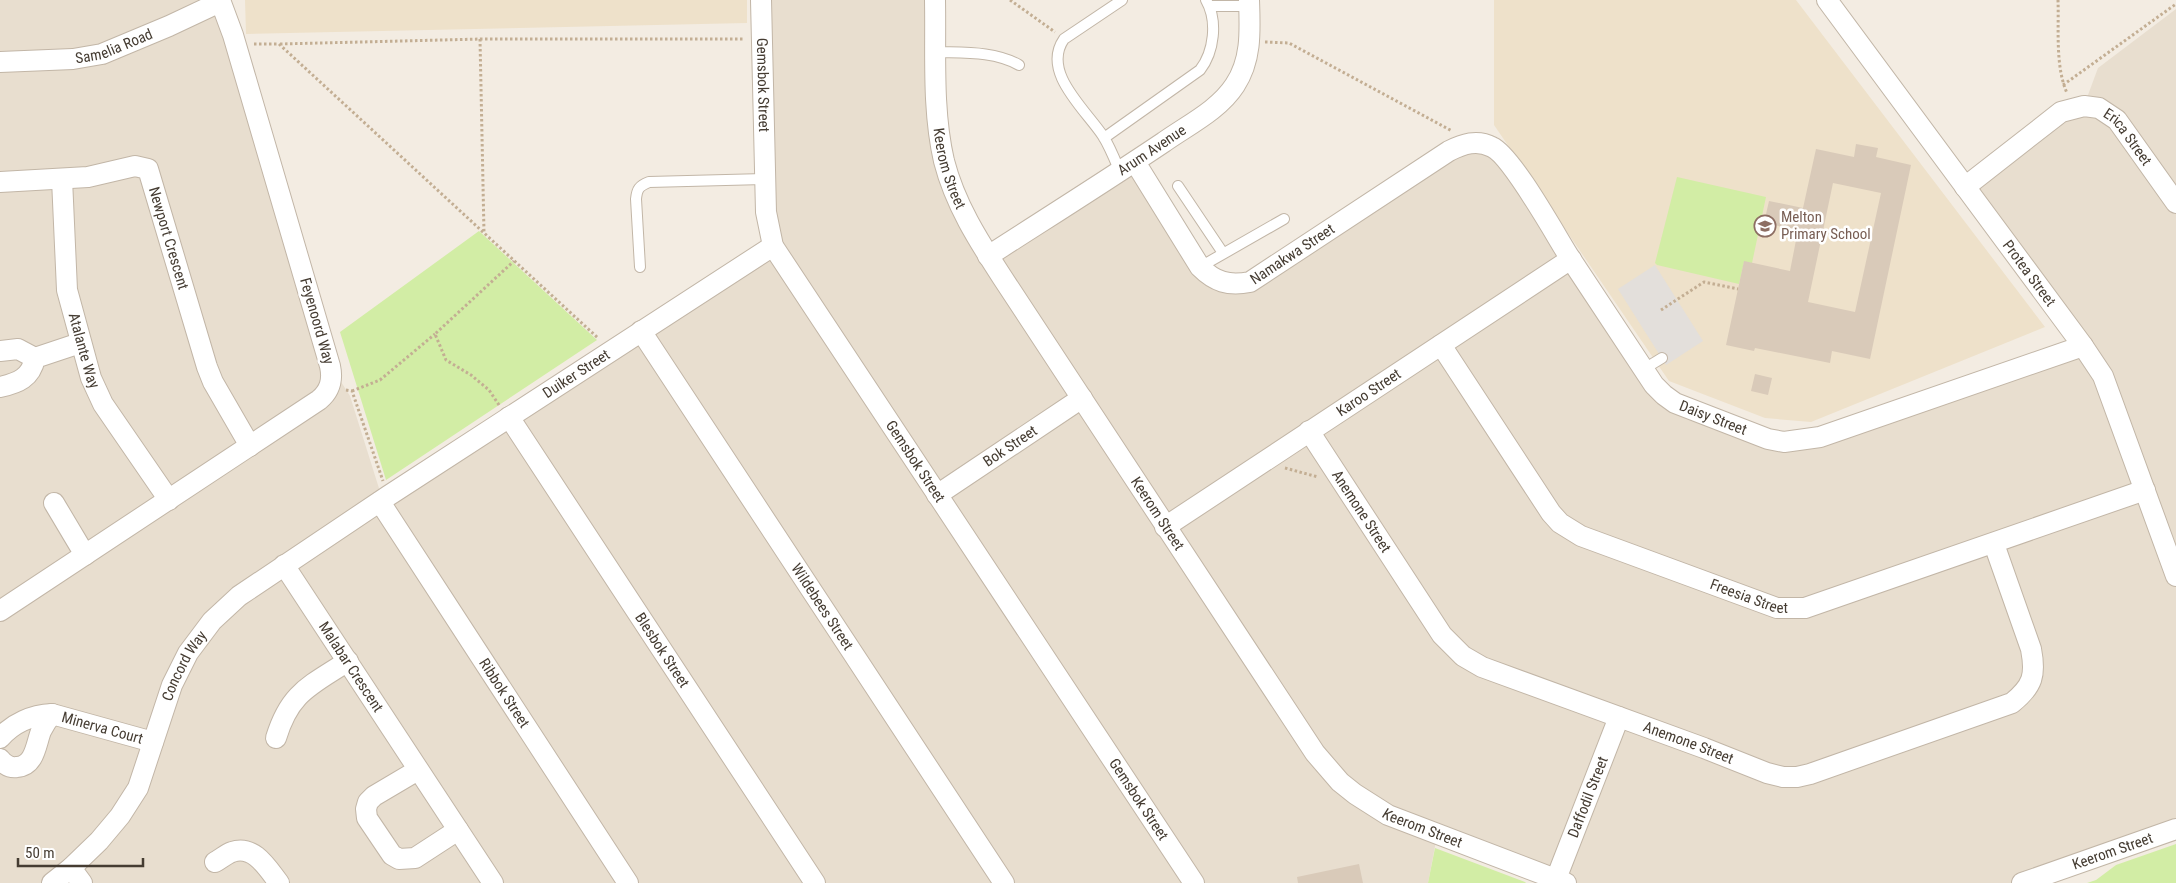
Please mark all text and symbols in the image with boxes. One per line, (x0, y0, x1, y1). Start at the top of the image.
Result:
street label: Samelia Road (74, 25, 155, 67)
street label: Gemsbok Street (753, 38, 773, 132)
street label: Erica Street (2100, 104, 2155, 169)
street label: Arum Avenue (1114, 121, 1189, 179)
street label: Keerom Street (929, 127, 970, 212)
street label: Newport Crescent (145, 185, 192, 292)
place label: Melton Primary School (1781, 208, 1871, 243)
school or university icon: Melton Primary School (1753, 214, 1777, 238)
street label: Namakwa Street (1247, 220, 1338, 288)
street label: Protea Street (1999, 237, 2060, 310)
street label: Feyenoord Way (296, 276, 338, 366)
street label: Atalante Way (65, 311, 104, 391)
street label: Duiker Street (539, 345, 613, 402)
street label: Karoo Street (1333, 365, 1404, 420)
street label: Daisy Street (1677, 397, 1749, 439)
street label: Gemsbok Street (882, 417, 949, 506)
street label: Bok Street (980, 422, 1041, 471)
street label: Anemone Street (1328, 467, 1395, 556)
street label: Keerom Street (1127, 474, 1188, 554)
street label: Wildebees Street (787, 560, 857, 653)
street label: Freesia Street (1708, 575, 1788, 617)
street label: Blesbok Street (631, 609, 693, 691)
street label: Malabar Crescent (315, 618, 387, 715)
street label: Concord Way (158, 627, 211, 703)
street label: Ribbok Street (475, 655, 534, 731)
street label: Minerva Court (60, 708, 145, 748)
street label: Anemone Street (1641, 718, 1736, 768)
street label: Daffodil Street (1564, 754, 1612, 840)
street label: Gemsbok Street (1105, 755, 1172, 844)
street label: Keerom Street (1379, 805, 1465, 852)
street label: Keerom Street (2070, 829, 2155, 874)
scale bar (18, 836, 142, 868)
text: 50 m (25, 844, 55, 862)

